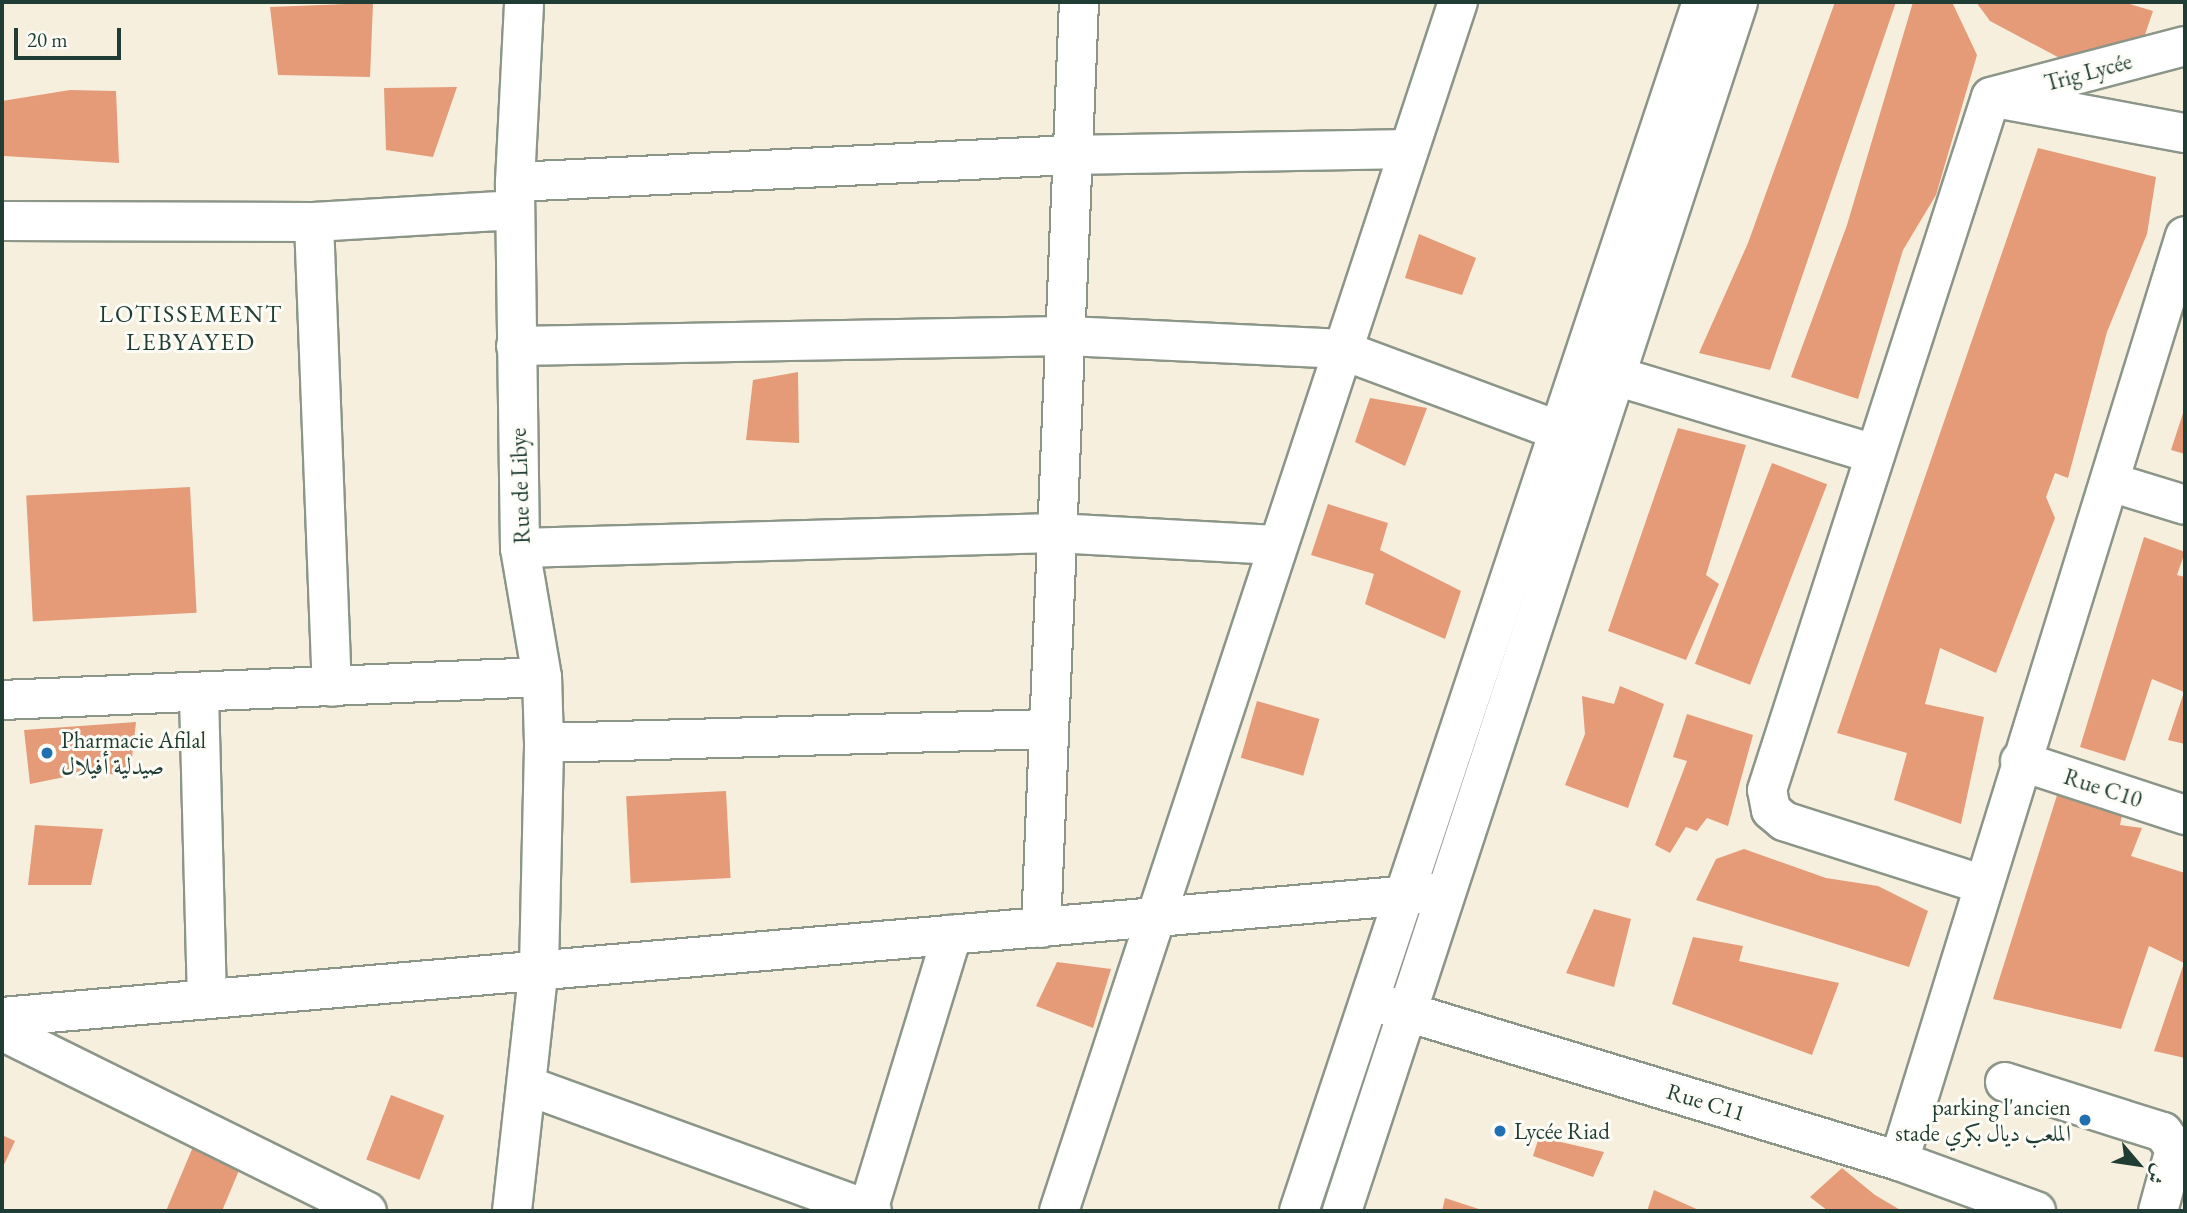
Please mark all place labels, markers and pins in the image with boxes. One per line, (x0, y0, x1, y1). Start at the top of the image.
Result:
place label: Pharmacie Afilal صيدلية أفيلال (61, 726, 206, 780)
marker: Pharmacie Afilal صيدلية أفيلال (39, 745, 55, 761)
place label: parking l'ancien stade الملعب ديال بكري (1895, 1093, 2071, 1147)
marker: parking l'ancien stade الملعب ديال بكري (2077, 1112, 2093, 1128)
place label: Lycée Riad (1514, 1117, 1610, 1145)
marker: Lycée Riad (1492, 1123, 1508, 1139)

